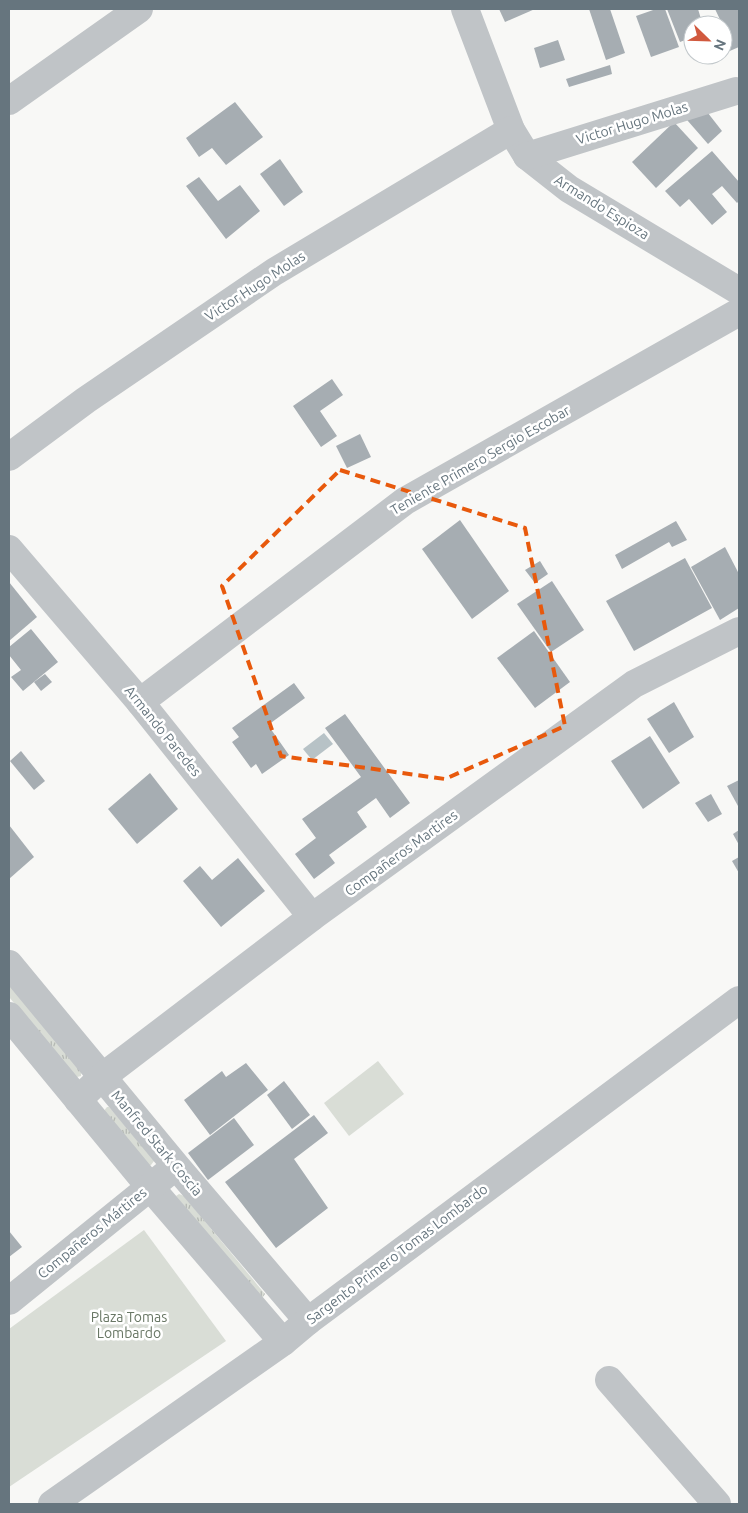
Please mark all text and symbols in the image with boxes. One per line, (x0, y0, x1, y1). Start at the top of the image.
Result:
north arrow (683, 15, 733, 65)
text: N (711, 37, 729, 53)
street label: Victor Hugo Molas (574, 98, 690, 148)
street label: Armando Espioza (552, 171, 652, 243)
street label: Victor Hugo Molas (202, 248, 308, 324)
street label: Teniente Primero Sergio Escobar (387, 402, 573, 518)
street label: Armando Paredes (122, 683, 204, 779)
street label: Compañeros Martires (342, 807, 460, 899)
street label: Manfred Stark Coscia (108, 1087, 206, 1199)
street label: Sargento Primero Tomas Lombardo (303, 1181, 491, 1327)
street label: Compañeros Mártires (34, 1184, 150, 1282)
park label: Plaza Tomas Lombardo (91, 1309, 167, 1341)

